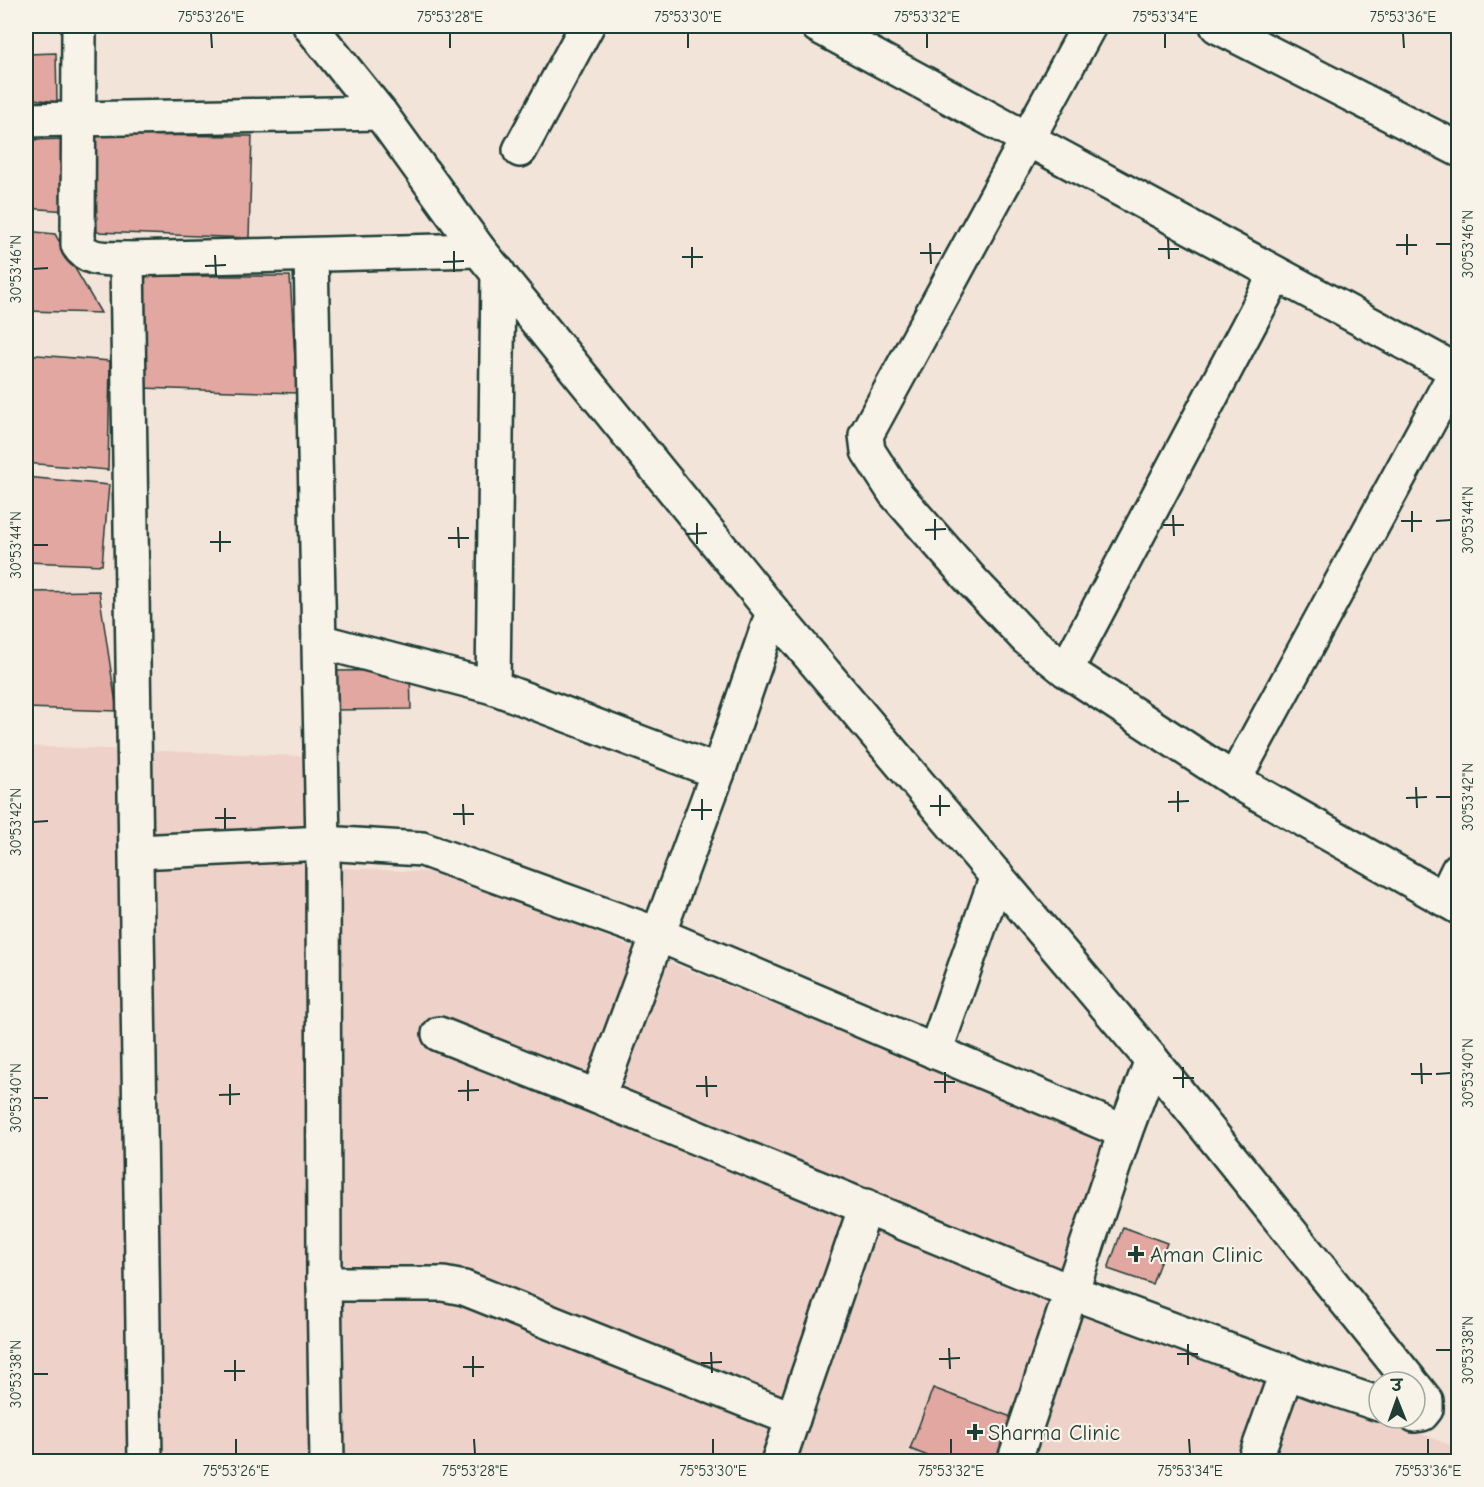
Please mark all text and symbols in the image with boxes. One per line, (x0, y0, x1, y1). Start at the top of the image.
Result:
text: 75°53'26"E (178, 8, 244, 26)
text: 75°53'28"E (417, 8, 483, 26)
text: 75°53'30"E (654, 8, 722, 26)
text: 75°53'32"E (894, 8, 960, 26)
text: 75°53'34"E (1132, 8, 1198, 26)
text: 75°53'36"E (1370, 8, 1436, 26)
text: 30°53'46"N (1459, 210, 1477, 278)
text: 30°53'46"N (7, 235, 25, 303)
text: 30°53'44"N (1459, 486, 1477, 554)
text: 30°53'44"N (7, 511, 25, 579)
text: 30°53'42"N (1459, 763, 1477, 831)
text: 30°53'42"N (7, 788, 25, 856)
text: 30°53'40"N (1459, 1038, 1477, 1108)
text: 30°53'40"N (7, 1063, 25, 1133)
place label: Aman Clinic (1150, 1242, 1263, 1268)
marker: Aman Clinic (1127, 1245, 1145, 1263)
text: 30°53'38"N (1459, 1316, 1477, 1384)
text: 30°53'38"N (7, 1340, 25, 1408)
north arrow (1367, 1370, 1427, 1430)
text: उ (1389, 1377, 1404, 1395)
place label: Sharma Clinic (988, 1420, 1120, 1446)
marker: Sharma Clinic (966, 1423, 984, 1441)
text: 75°53'26"E (203, 1462, 269, 1480)
text: 75°53'28"E (442, 1462, 508, 1480)
text: 75°53'30"E (679, 1462, 747, 1480)
text: 75°53'32"E (918, 1462, 984, 1480)
text: 75°53'34"E (1157, 1462, 1223, 1480)
text: 75°53'36"E (1395, 1462, 1461, 1480)

